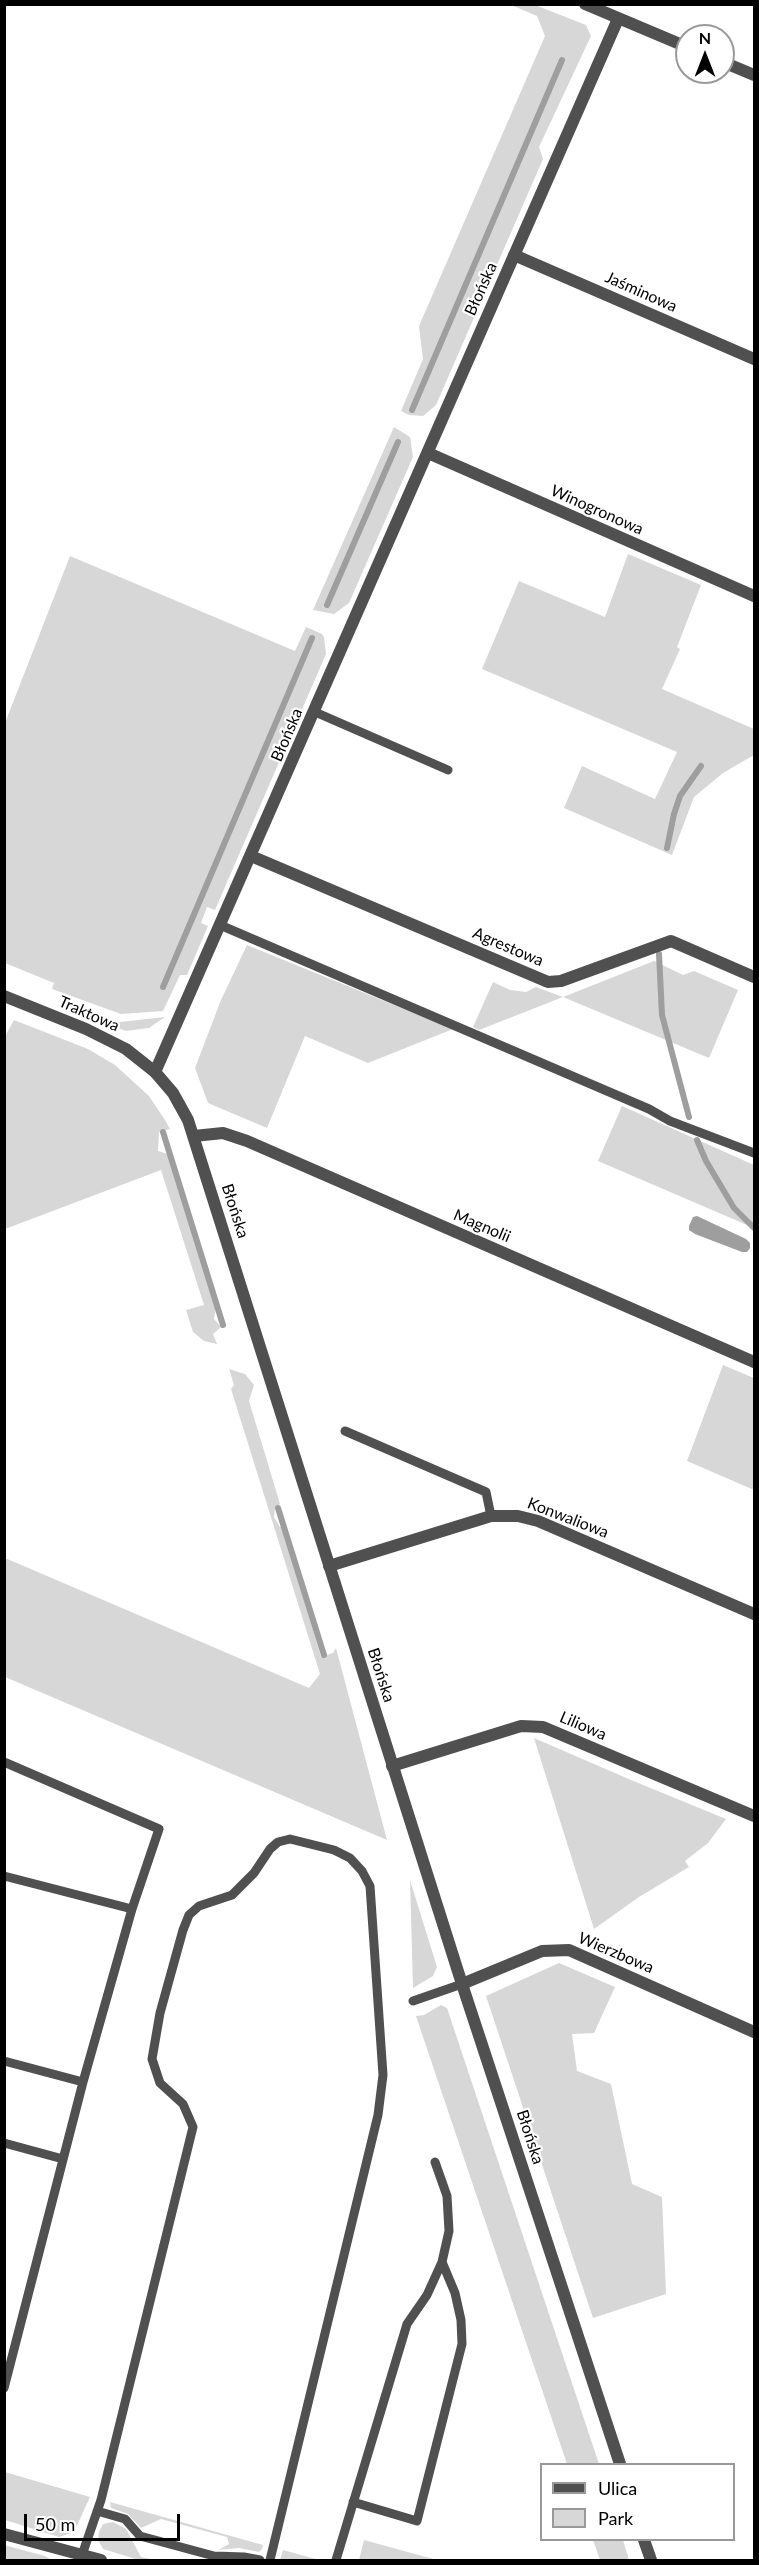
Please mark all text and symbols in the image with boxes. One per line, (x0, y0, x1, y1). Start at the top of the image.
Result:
north arrow (675, 24, 735, 84)
text: N (699, 28, 711, 47)
street label: Błońska (461, 259, 501, 319)
street label: Jaśminowa (602, 268, 680, 316)
street label: Winogronowa (548, 481, 646, 539)
street label: Błońska (267, 705, 307, 765)
street label: Agrestowa (470, 923, 546, 971)
street label: Traktowa (56, 992, 122, 1036)
street label: Błońska (217, 1181, 253, 1241)
street label: Magnolii (450, 1205, 514, 1247)
street label: Konwaliowa (525, 1494, 611, 1542)
street label: Błońska (363, 1645, 399, 1705)
street label: Liliowa (557, 1708, 609, 1744)
street label: Wierzbowa (575, 1928, 657, 1978)
street label: Błońska (512, 2107, 548, 2167)
legend (540, 2463, 735, 2541)
text: Ulica (598, 2477, 637, 2499)
scale bar (27, 2502, 183, 2540)
text: Park (598, 2507, 633, 2529)
text: 50 m (35, 2513, 75, 2535)

